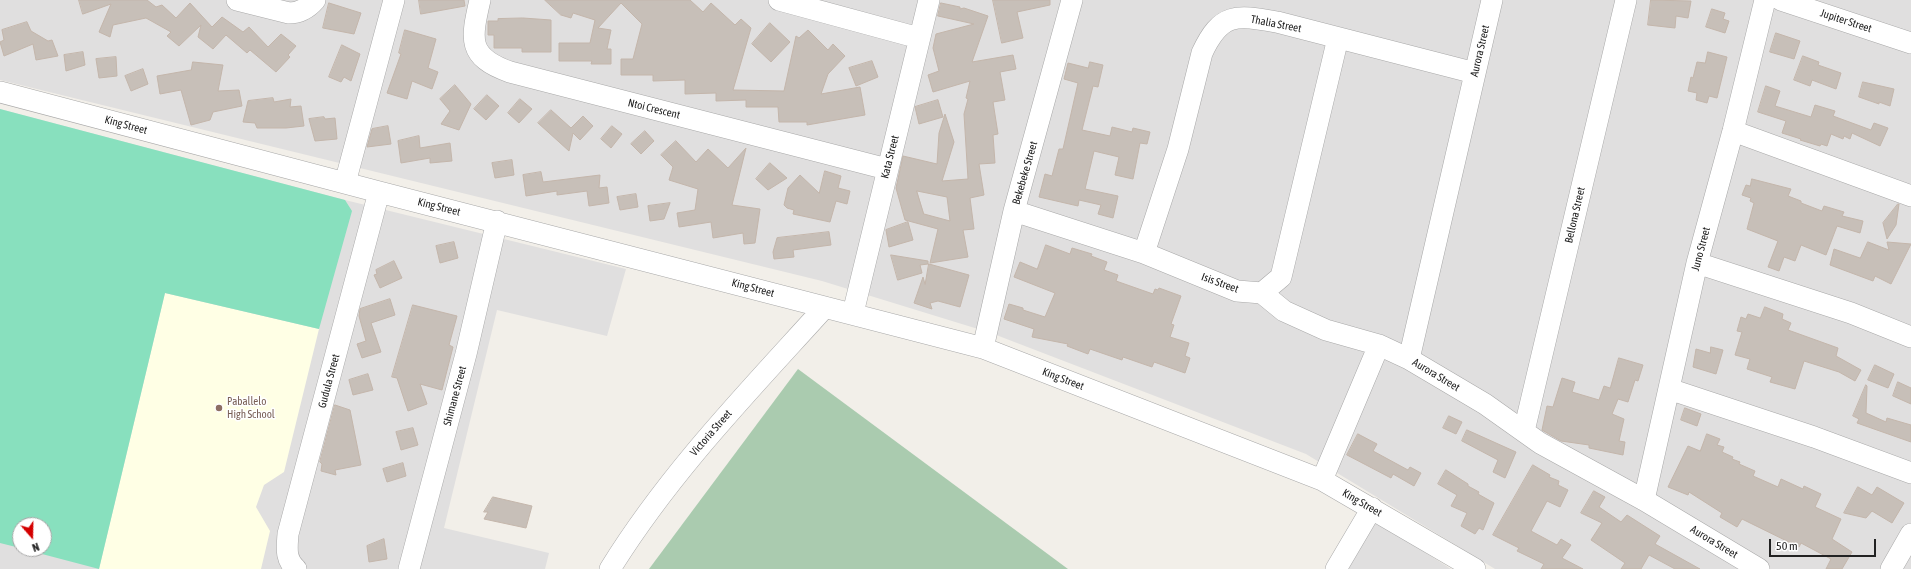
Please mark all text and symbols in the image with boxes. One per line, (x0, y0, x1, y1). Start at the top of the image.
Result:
street label: Jupiter Street (1819, 6, 1873, 36)
street label: Thalia Street (1250, 13, 1302, 35)
street label: Aurora Street (1468, 24, 1492, 78)
street label: Ntoi Crescent (626, 96, 682, 122)
street label: King Street (103, 113, 149, 137)
street label: Kata Street (878, 134, 902, 180)
street label: Bekebeke Street (1010, 140, 1040, 206)
street label: Bellona Street (1562, 186, 1588, 244)
street label: King Street (416, 195, 462, 219)
street label: Juno Street (1689, 226, 1713, 272)
street label: Isis Street (1200, 270, 1240, 296)
street label: King Street (730, 276, 776, 300)
street label: Gudula Street (315, 353, 343, 409)
street label: Aurora Street (1410, 356, 1462, 394)
street label: Shimane Street (441, 365, 469, 427)
street label: King Street (1040, 365, 1086, 393)
place label: Paballelo High School (227, 395, 275, 421)
marker: Paballelo High School (214, 403, 224, 413)
street label: Victoria Street (687, 407, 735, 459)
street label: King Street (1340, 486, 1384, 520)
north arrow (12, 517, 52, 557)
street label: Aurora Street (1688, 523, 1740, 561)
scale bar (1771, 531, 1878, 557)
text: 50 m (1776, 539, 1798, 553)
text: N (31, 541, 41, 554)

